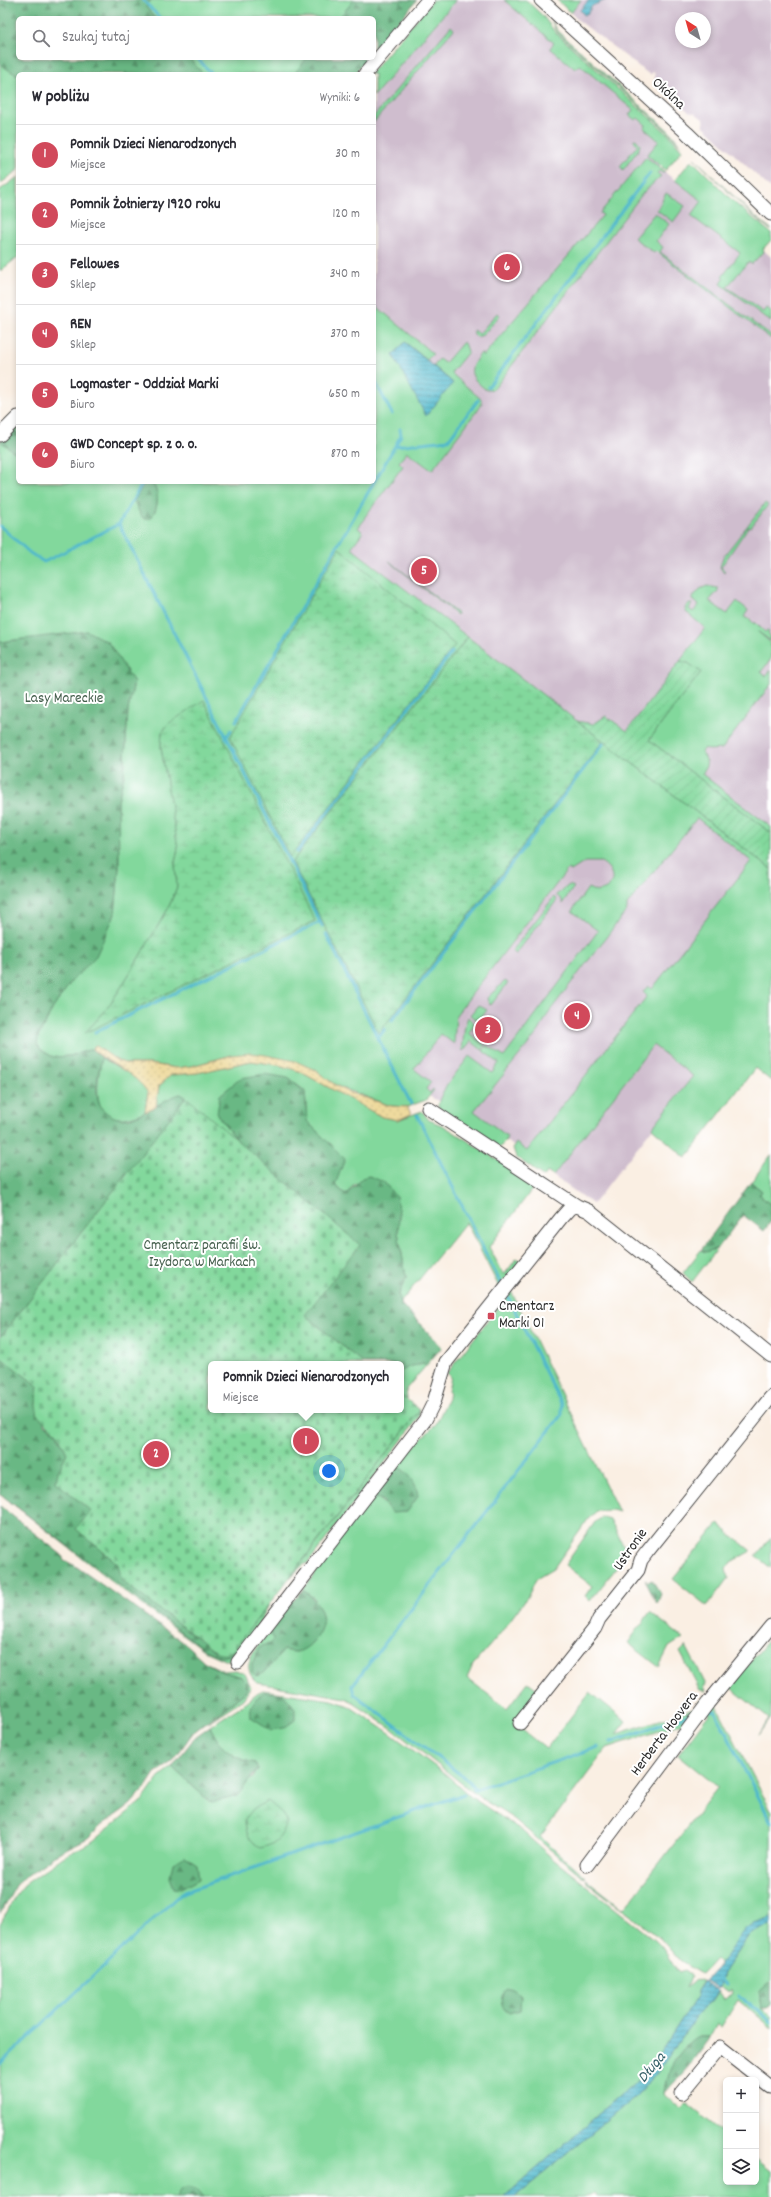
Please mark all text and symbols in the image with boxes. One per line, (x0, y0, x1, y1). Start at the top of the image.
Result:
north arrow (675, 12, 711, 48)
search box (16, 16, 376, 60)
icon: search (30, 27, 52, 49)
text: Szukaj tutaj (62, 27, 130, 49)
street label: Okólna (646, 73, 690, 116)
text: W pobliżu (32, 86, 89, 110)
text: Wyniki: 6 (320, 89, 360, 108)
text: Pomnik Dzieci Nienarodzonych (70, 134, 236, 156)
text: 1 (44, 145, 46, 164)
text: 30 m (335, 145, 360, 164)
text: Miejsce (70, 156, 106, 175)
text: Pomnik Żołnierzy 1920 roku (70, 194, 220, 216)
text: 2 (42, 205, 48, 224)
text: 120 m (332, 205, 360, 224)
text: Miejsce (70, 216, 106, 235)
pin: 6 (494, 252, 520, 282)
text: Fellowes (70, 254, 120, 276)
text: 3 (42, 265, 48, 284)
text: 340 m (330, 265, 360, 284)
text: Sklep (70, 276, 96, 295)
text: REN (70, 314, 92, 336)
text: 4 (42, 325, 48, 344)
text: 370 m (330, 325, 360, 344)
text: Sklep (70, 336, 96, 355)
text: Logmaster - Oddział Marki (70, 374, 218, 396)
text: 5 (42, 385, 48, 404)
text: 650 m (329, 385, 360, 404)
text: Biuro (70, 396, 95, 415)
text: GWD Concept sp. z o. o. (70, 434, 197, 456)
text: 6 (42, 445, 48, 464)
text: 870 m (331, 445, 360, 464)
text: Biuro (70, 456, 95, 475)
pin: 5 (411, 556, 437, 586)
park label: Lasy Mareckie (25, 688, 104, 710)
pin: 4 (564, 1001, 590, 1031)
pin: 3 (475, 1015, 501, 1045)
park label: Cmentarz parafii św. Izydora w Markach (144, 1235, 260, 1274)
place label: Cmentarz Marki 01 (499, 1296, 554, 1335)
marker: Cmentarz Marki 01 (486, 1311, 496, 1321)
popup (208, 1361, 404, 1413)
text: Pomnik Dzieci Nienarodzonych (223, 1367, 389, 1389)
text: Miejsce (223, 1389, 258, 1408)
pin: 1 (293, 1426, 319, 1456)
pin: 2 (143, 1439, 169, 1469)
your location (319, 1461, 339, 1481)
street label: Ustronie (608, 1524, 654, 1576)
street label: Herberta Hoovera (626, 1686, 705, 1781)
water label: Długa (632, 2047, 673, 2088)
map controls (723, 2077, 759, 2185)
button: + (723, 2077, 759, 2113)
button: − (723, 2113, 759, 2149)
button: layers (723, 2149, 759, 2185)

